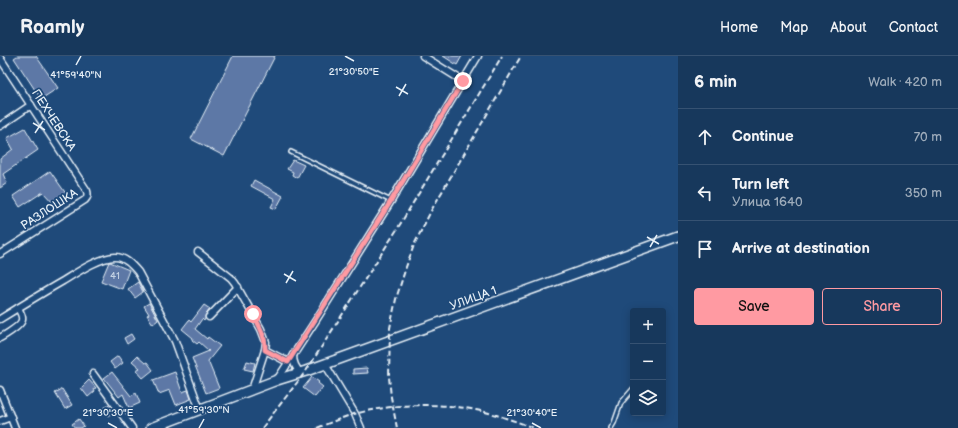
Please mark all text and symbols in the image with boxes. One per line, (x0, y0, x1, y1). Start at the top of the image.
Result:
text: Roamly (20, 16, 84, 39)
text: Home (720, 19, 758, 36)
text: Map (780, 19, 808, 36)
text: About (830, 19, 867, 36)
text: Contact (889, 19, 938, 36)
text: 21°30'50"E (329, 66, 380, 78)
text: 41°59'40"N (50, 69, 102, 81)
route end (454, 72, 472, 90)
text: 6 min (694, 72, 737, 92)
text: Walk · 420 m (868, 74, 942, 90)
street label: ПЕХЧЕВСКА (28, 87, 79, 155)
icon: ahead (694, 126, 716, 148)
text: Continue (732, 127, 794, 146)
text: 70 m (914, 129, 942, 145)
text: Turn left (732, 175, 789, 194)
icon: left (694, 182, 716, 204)
street label: РАЗЛОШКА (18, 185, 81, 233)
text: 350 m (905, 185, 942, 201)
text: Улица 1640 (732, 194, 803, 210)
icon: arrive (694, 238, 716, 260)
text: Arrive at destination (732, 239, 870, 258)
house number: 41 (110, 270, 120, 282)
street label: УЛИЦА 1 (448, 283, 499, 314)
button: Save (694, 288, 814, 325)
button: Share (822, 288, 942, 325)
route start (244, 305, 262, 323)
map controls (630, 308, 666, 416)
button: + (630, 308, 666, 344)
button: − (630, 344, 666, 380)
button: layers (630, 380, 666, 416)
text: 41°59'30"N (178, 404, 230, 416)
text: 21°30'30"E (83, 407, 134, 419)
text: 21°30'40"E (507, 407, 558, 419)

